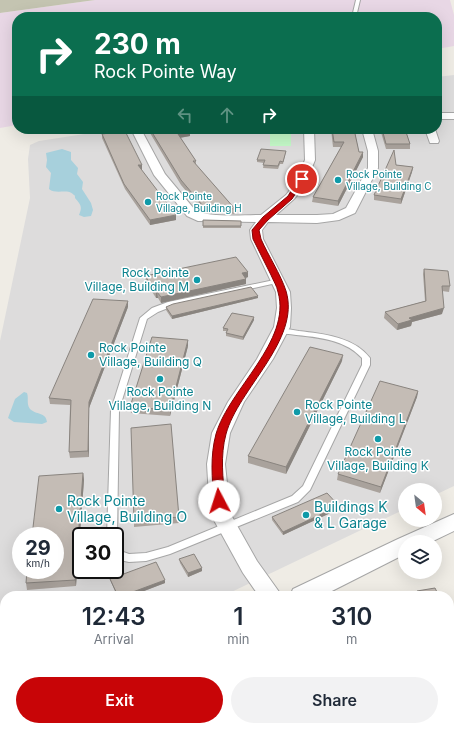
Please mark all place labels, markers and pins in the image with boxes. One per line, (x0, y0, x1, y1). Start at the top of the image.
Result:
pin (285, 162, 319, 196)
place label: Rock Pointe Village, Building C (346, 168, 431, 192)
marker: Rock Pointe Village, Building C (333, 175, 343, 185)
place label: Rock Pointe Village, Building H (156, 190, 242, 214)
marker: Rock Pointe Village, Building H (143, 197, 153, 207)
place label: Rock Pointe Village, Building M (84, 265, 189, 294)
marker: Rock Pointe Village, Building M (192, 275, 202, 285)
place label: Rock Pointe Village, Building Q (99, 340, 202, 369)
marker: Rock Pointe Village, Building Q (86, 350, 96, 360)
marker: Rock Pointe Village, Building N (155, 374, 165, 384)
place label: Rock Pointe Village, Building N (109, 384, 211, 413)
place label: Rock Pointe Village, Building L (305, 397, 406, 426)
marker: Rock Pointe Village, Building L (292, 407, 302, 417)
marker: Rock Pointe Village, Building K (373, 434, 383, 444)
place label: Rock Pointe Village, Building K (327, 444, 429, 473)
place label: Rock Pointe Village, Building O (67, 492, 187, 525)
place label: Buildings K & L Garage (314, 498, 388, 531)
marker: Rock Pointe Village, Building O (54, 504, 64, 514)
marker: Buildings K & L Garage (301, 510, 311, 520)

